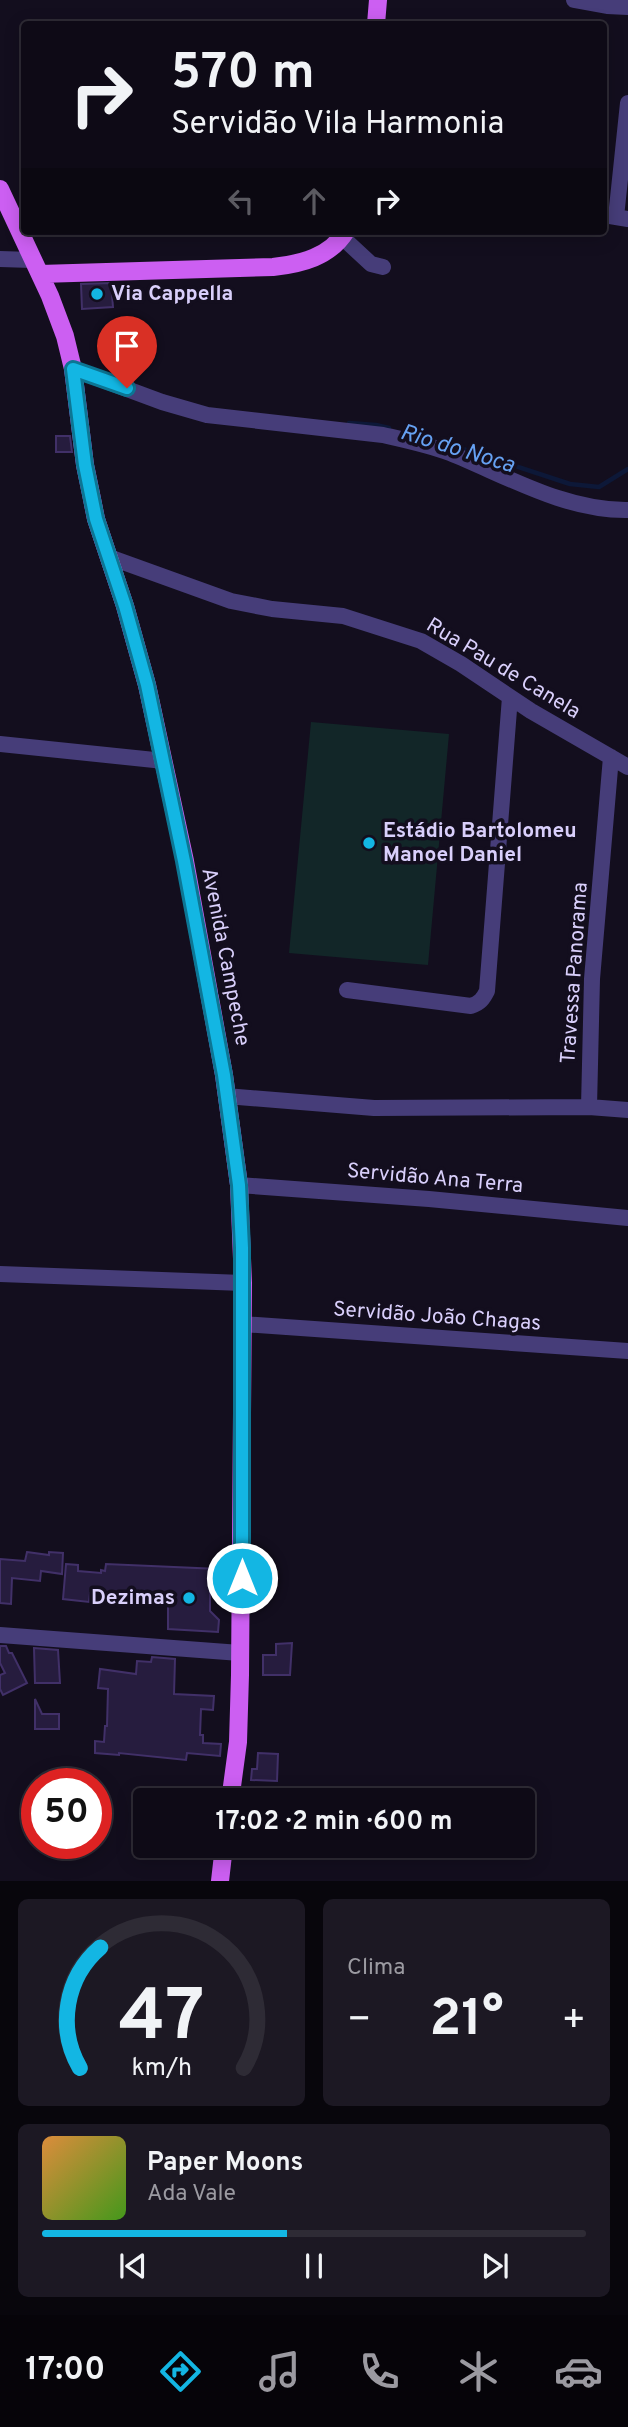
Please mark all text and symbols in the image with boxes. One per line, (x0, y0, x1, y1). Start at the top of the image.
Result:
text: 570 m (171, 44, 315, 106)
icon: right (56, 49, 147, 140)
text: Servidão Vila Harmonia (171, 105, 504, 145)
icon: left (222, 182, 260, 220)
icon: ahead (295, 182, 333, 220)
icon: right (368, 182, 406, 220)
place label: Via Cappella (111, 281, 233, 308)
marker: Via Cappella (89, 286, 105, 302)
pin (97, 316, 157, 388)
icon: arrive (108, 327, 146, 365)
water label: Rio do Noca (396, 419, 518, 481)
street label: Rua Pau de Canela (421, 612, 585, 726)
place label: Estádio Bartolomeu Manoel Daniel (383, 818, 577, 869)
marker: Estádio Bartolomeu Manoel Daniel (361, 835, 377, 851)
street label: Avenida Campeche (194, 866, 256, 1048)
street label: Travessa Panorama (555, 881, 595, 1065)
street label: Servidão Ana Terra (346, 1158, 524, 1200)
street label: Servidão João Chagas (332, 1296, 542, 1338)
position arrow (205, 1541, 279, 1615)
place label: Dezimas (91, 1585, 175, 1612)
marker: Dezimas (181, 1590, 197, 1606)
speed limit sign: 50 (21, 1768, 112, 1859)
text: 17:02 · 2 min · 600 m (215, 1806, 453, 1839)
text: Clima (347, 1954, 405, 1983)
text: 47 (119, 1975, 204, 2067)
text: 21° (429, 1988, 504, 2054)
text: − (347, 1997, 372, 2046)
text: + (561, 1997, 586, 2046)
text: km/h (131, 2053, 192, 2085)
text: Paper Moons (147, 2147, 303, 2180)
text: Ada Vale (147, 2180, 236, 2209)
icon: previous (114, 2247, 152, 2285)
icon: pause (295, 2247, 333, 2285)
icon: next (476, 2247, 514, 2285)
icon: directions (156, 2347, 205, 2396)
icon: music (255, 2347, 304, 2396)
icon: phone (355, 2347, 404, 2396)
icon: climate (454, 2347, 503, 2396)
icon: car (554, 2347, 603, 2396)
text: 17:00 (25, 2351, 105, 2391)

